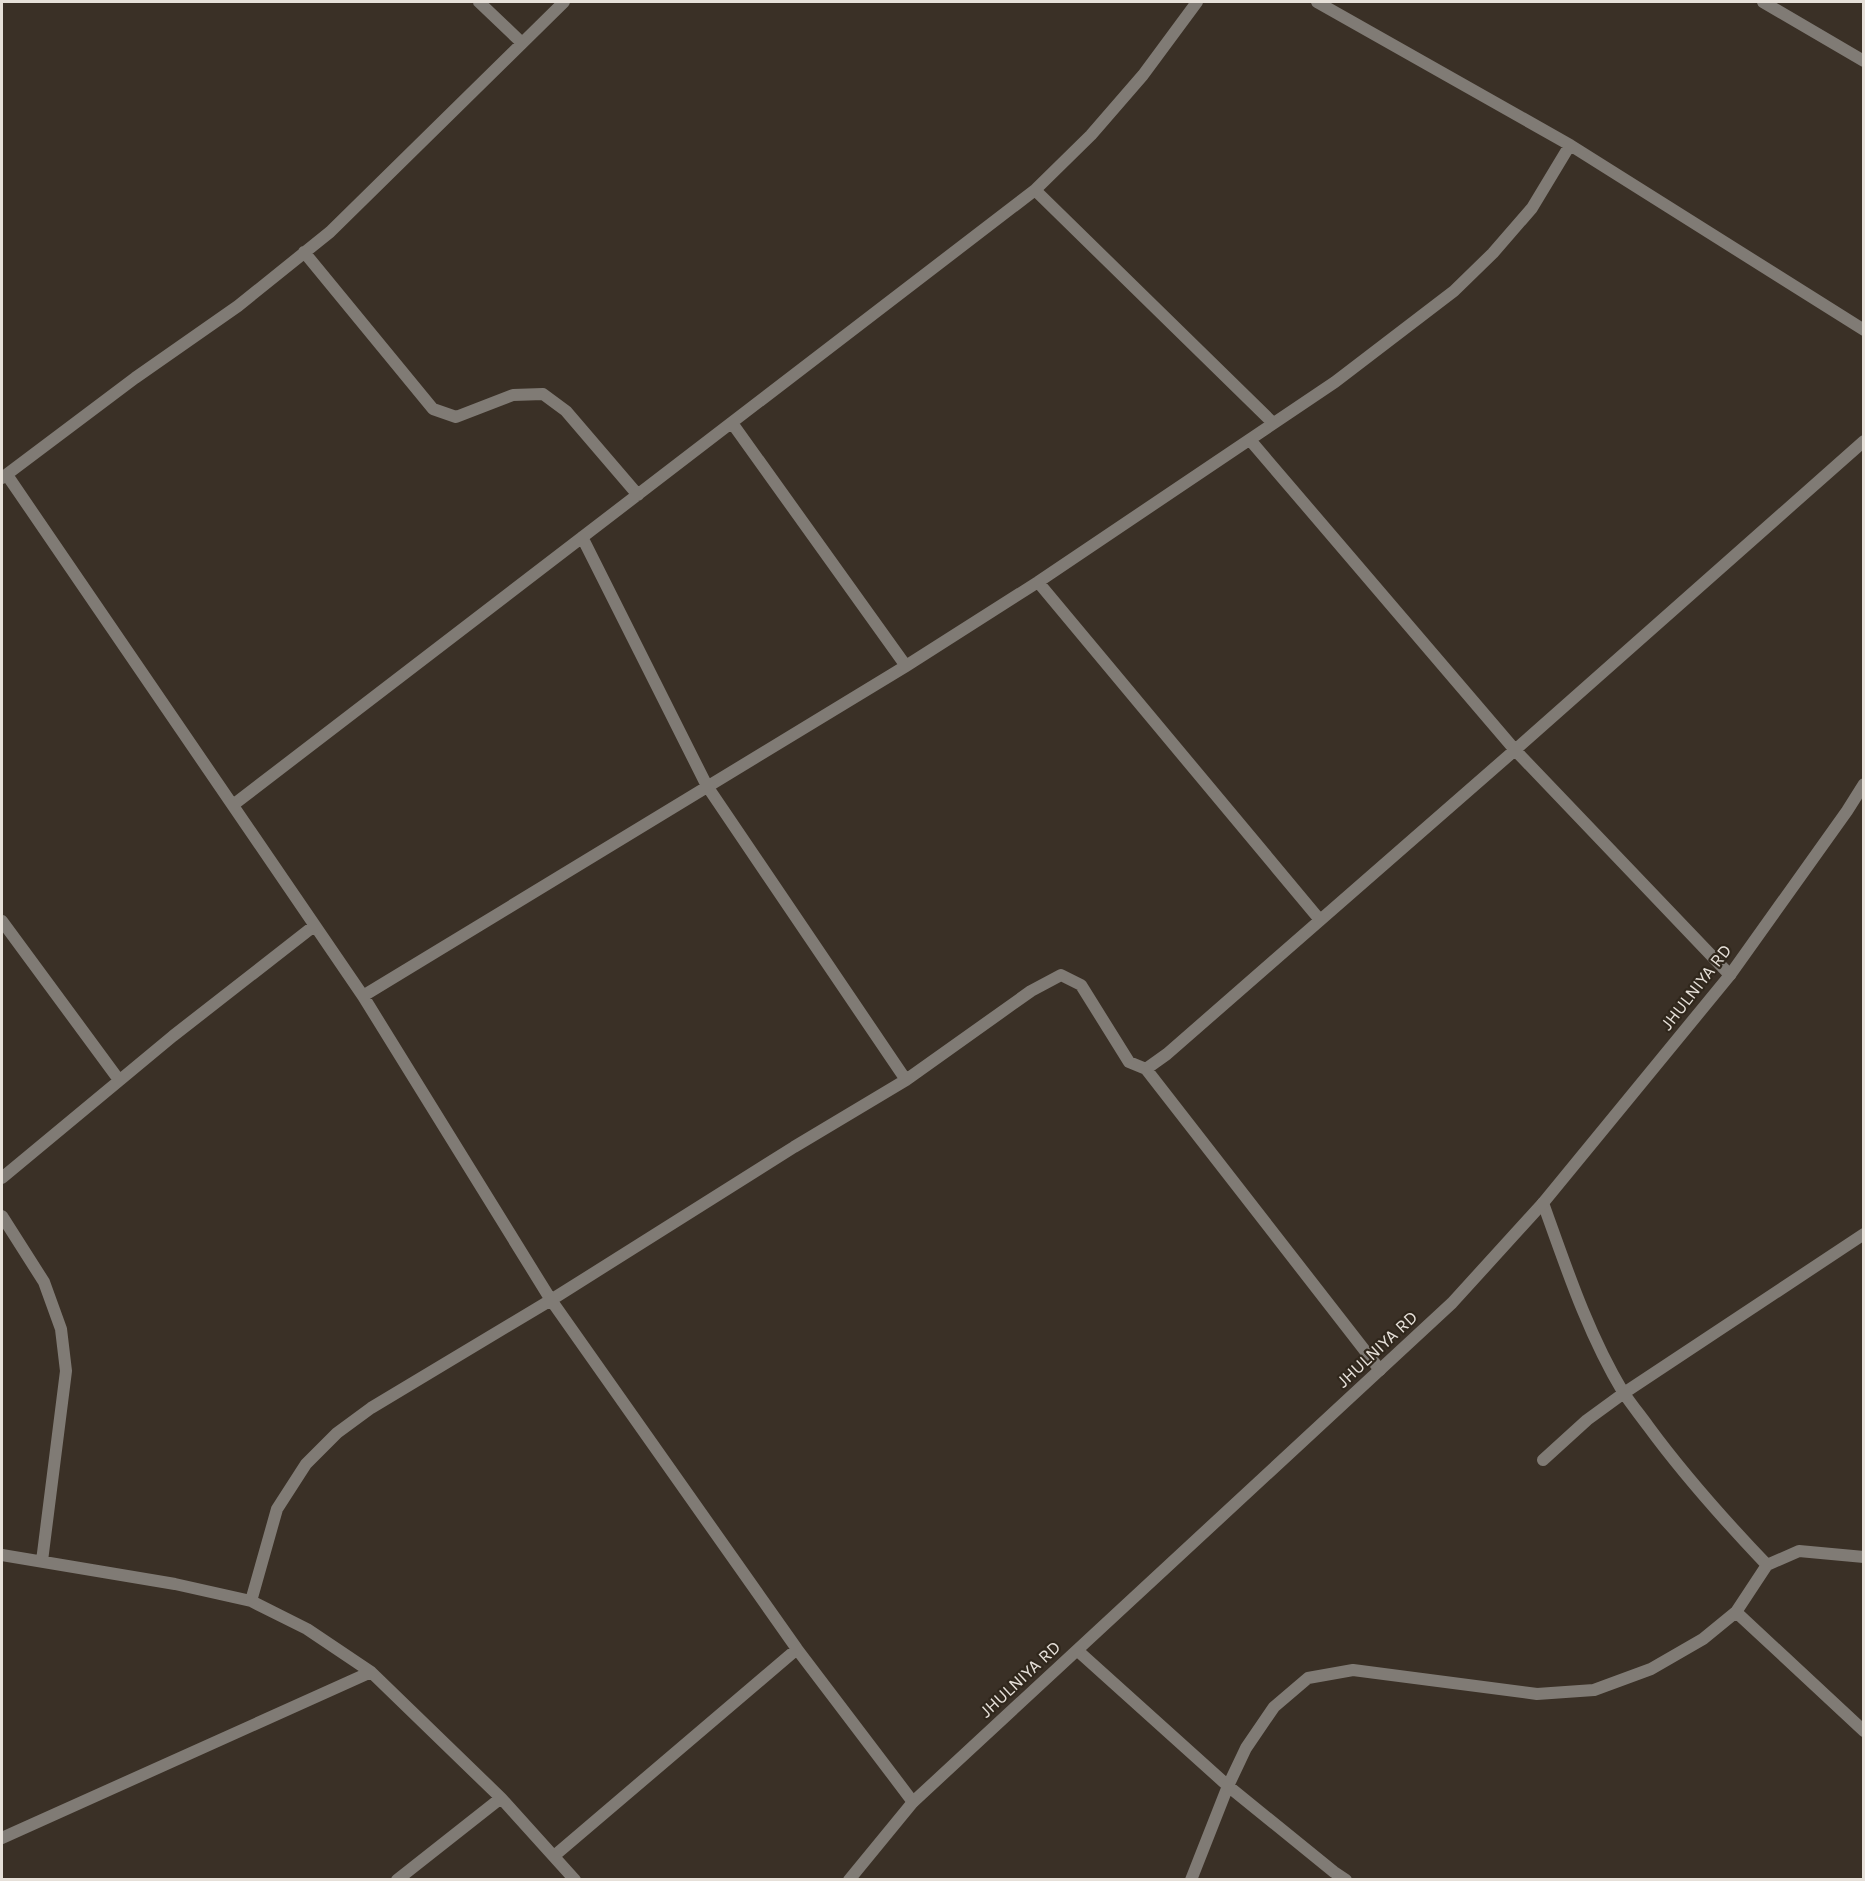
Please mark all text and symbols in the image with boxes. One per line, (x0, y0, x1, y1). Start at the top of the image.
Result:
street label: JHULNIYA RD (1656, 940, 1736, 1034)
street label: JHULNIYA RD (1332, 1306, 1422, 1392)
street label: JHULNIYA RD (975, 1636, 1065, 1722)

